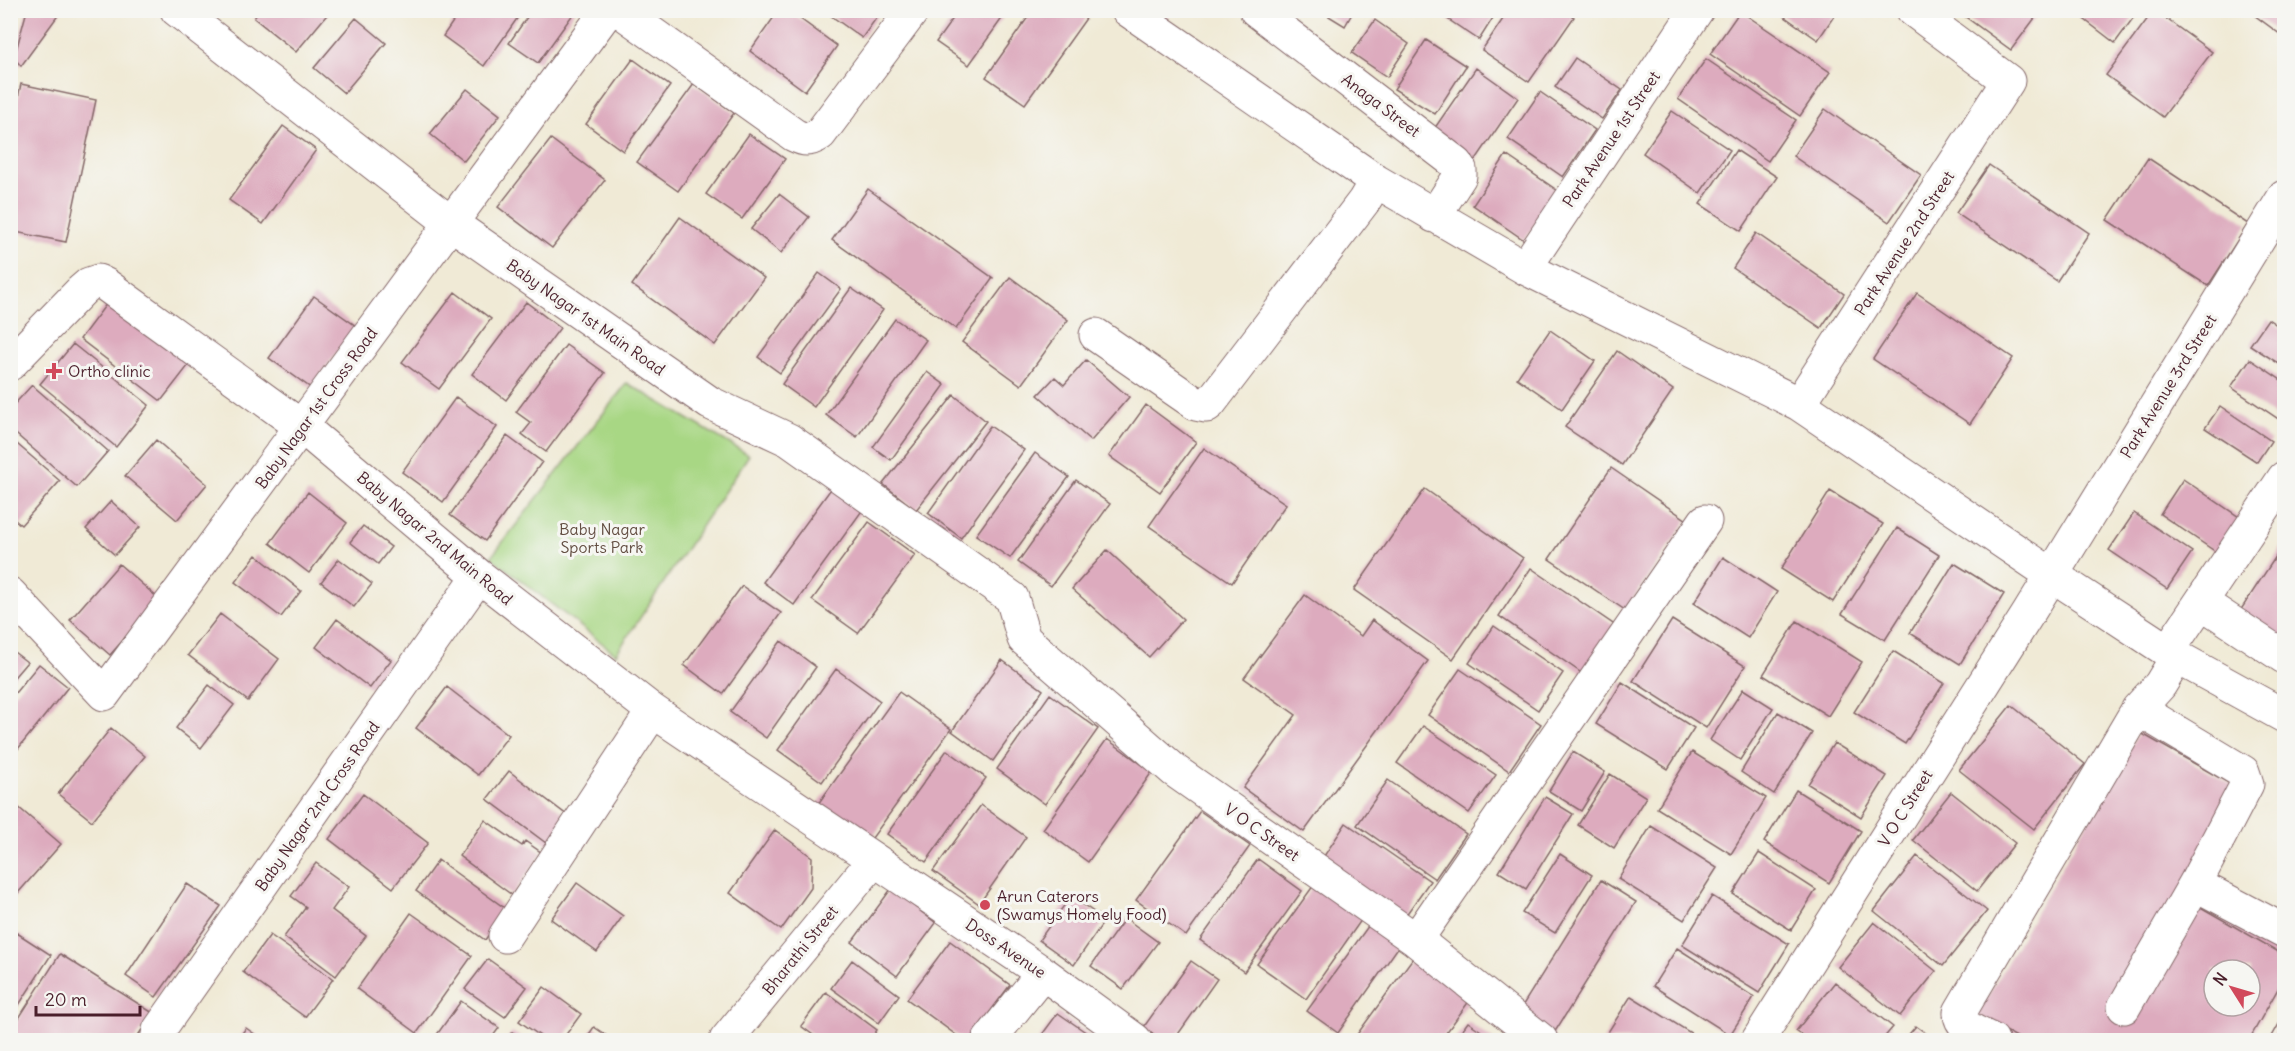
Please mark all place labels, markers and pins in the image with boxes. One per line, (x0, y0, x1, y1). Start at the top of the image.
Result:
place label: Ortho clinic (68, 361, 151, 381)
marker: Ortho clinic (45, 362, 63, 380)
place label: Arun Caterors (Swamys Homely Food) (997, 886, 1167, 924)
marker: Arun Caterors (Swamys Homely Food) (978, 898, 992, 912)

